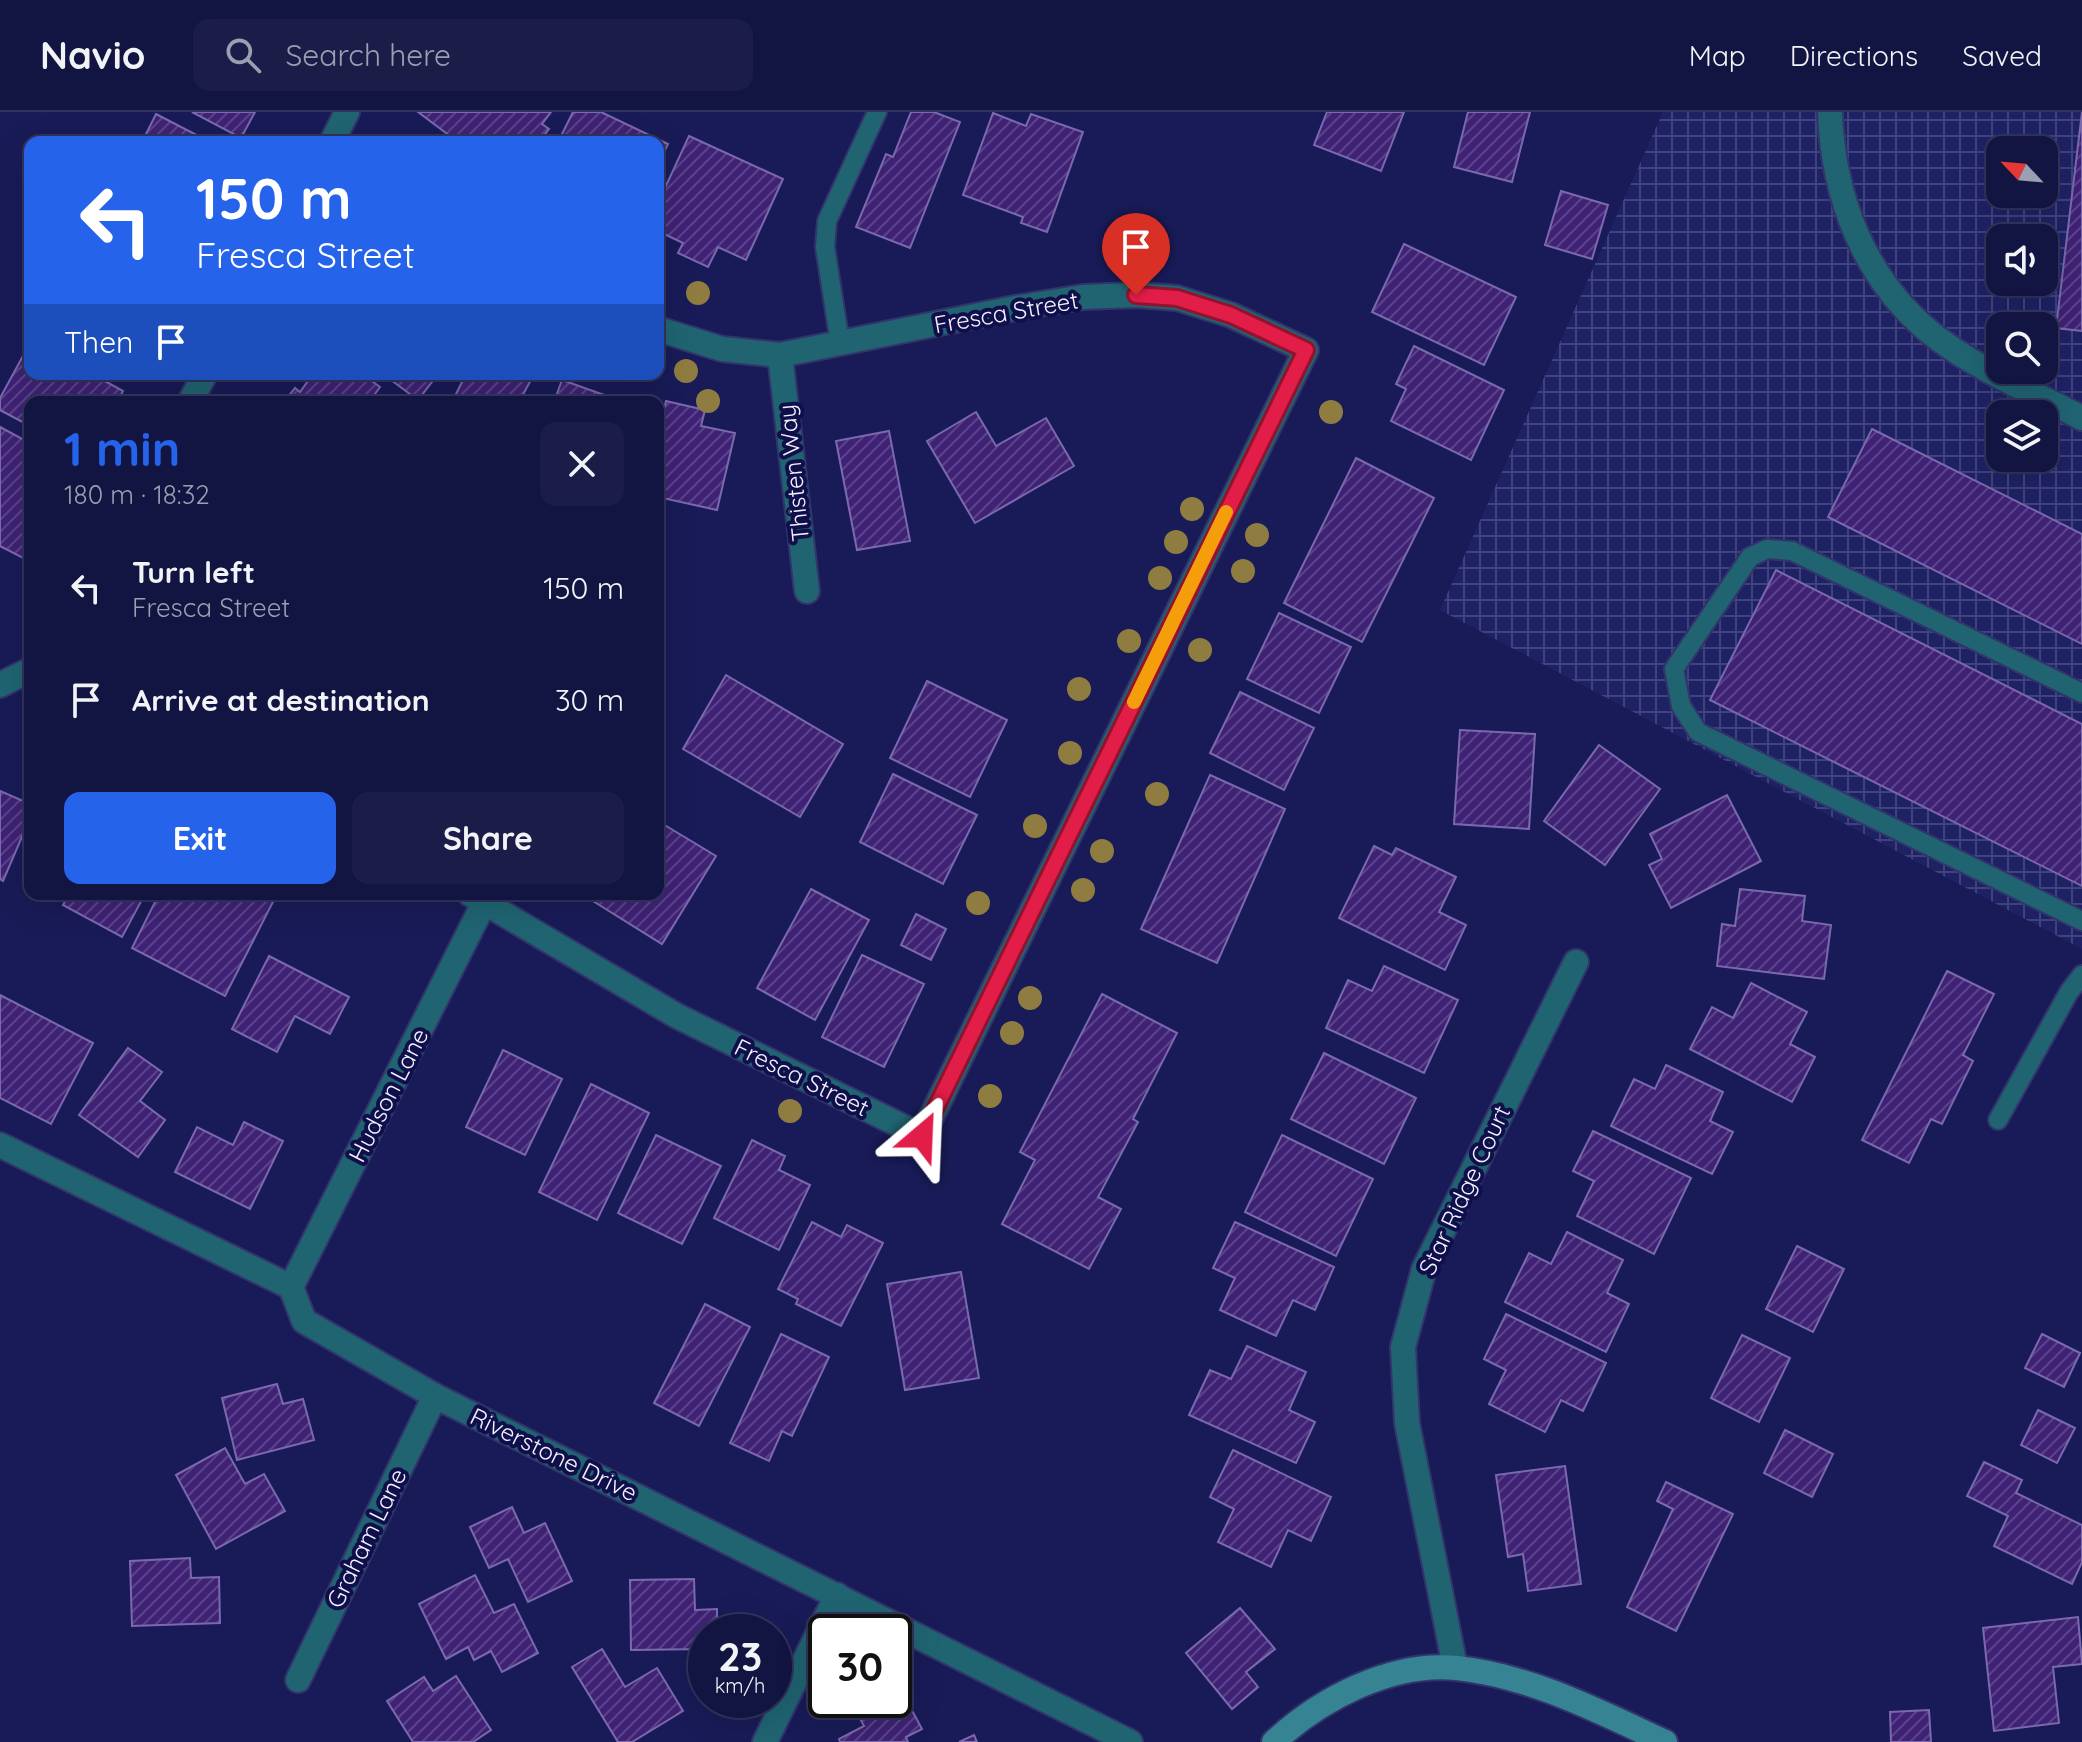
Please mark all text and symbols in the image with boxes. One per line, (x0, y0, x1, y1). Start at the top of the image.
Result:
search box (193, 19, 753, 91)
text: Navio (40, 31, 145, 79)
icon: search (221, 33, 265, 77)
text: Search here (285, 36, 451, 74)
text: Map (1689, 38, 1746, 73)
text: Directions (1790, 38, 1918, 73)
text: Saved (1962, 38, 2042, 73)
north arrow (1986, 136, 2058, 208)
map controls (1986, 136, 2058, 472)
text: 150 m (196, 163, 352, 233)
icon: left (64, 168, 168, 272)
pin (1102, 213, 1170, 295)
button: sound (1986, 224, 2058, 296)
icon: arrive (1114, 225, 1158, 269)
text: Fresca Street (196, 232, 415, 277)
street label: Fresca Street (931, 285, 1081, 339)
button: search (1986, 312, 2058, 384)
icon: arrive (149, 320, 193, 364)
text: Then (64, 323, 133, 361)
button: layers (1986, 400, 2058, 472)
street label: Thisten Way (771, 403, 815, 543)
text: 1 min (64, 418, 180, 478)
button: close (540, 422, 624, 506)
text: 180 m · 18:32 (64, 478, 210, 511)
text: Turn left (132, 553, 255, 591)
icon: left (64, 566, 108, 610)
text: 150 m (543, 569, 624, 607)
text: Fresca Street (132, 591, 290, 624)
icon: arrive (64, 678, 108, 722)
text: Arrive at destination (132, 681, 430, 719)
text: 30 m (555, 681, 624, 719)
button: Exit (64, 792, 336, 884)
button: Share (352, 792, 624, 884)
street label: Hudson Lane (341, 1023, 435, 1167)
street label: Fresca Street (730, 1032, 874, 1122)
position arrow (880, 1094, 964, 1178)
street label: Star Ridge Court (1412, 1100, 1516, 1280)
street label: Riverstone Drive (466, 1401, 642, 1507)
street label: Graham Lane (319, 1463, 413, 1613)
speed limit sign: 30 (808, 1614, 912, 1718)
text: 23 (718, 1631, 762, 1681)
text: km/h (715, 1673, 765, 1698)

